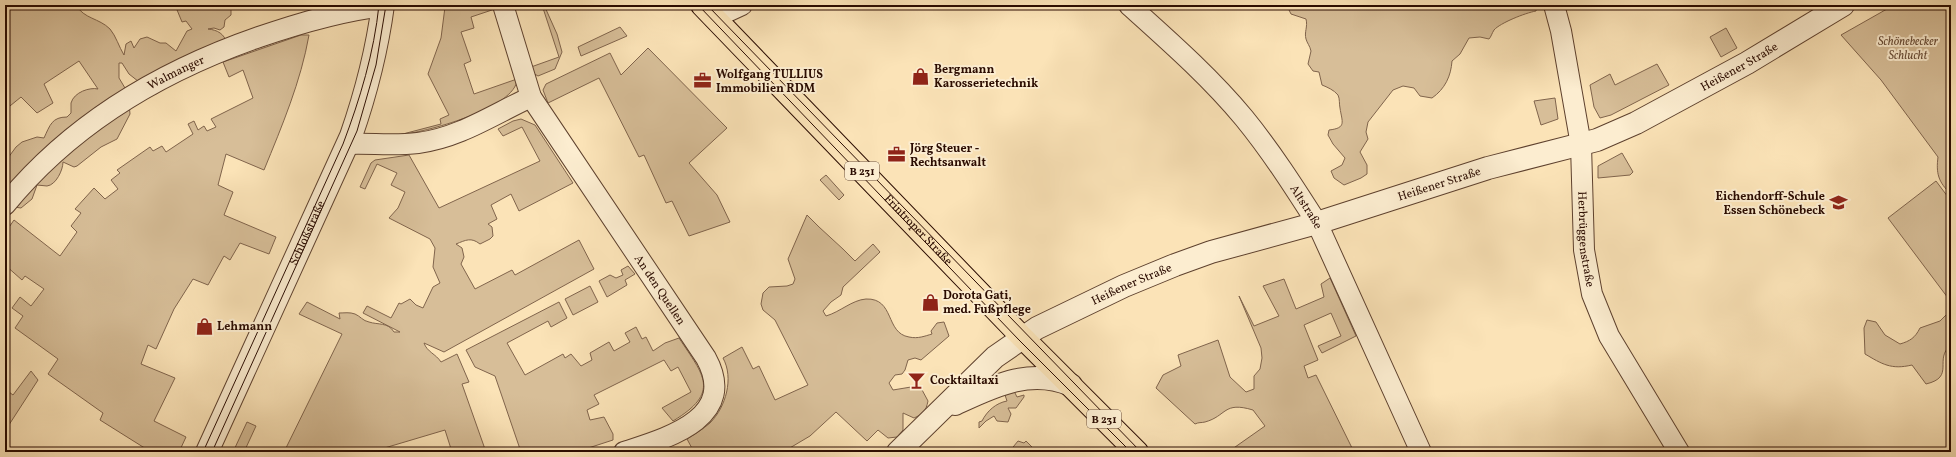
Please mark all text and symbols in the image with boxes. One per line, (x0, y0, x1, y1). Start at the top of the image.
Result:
park label: Schönebecker Schlucht (1878, 34, 1939, 64)
street label: Heißener Straße (1698, 39, 1781, 96)
street label: Walmanger (145, 52, 207, 94)
place label: Bergmann Karosserietechnik (934, 62, 1039, 92)
shop icon: Bergmann Karosserietechnik (911, 66, 931, 86)
place label: Wolfgang TULLIUS Immobilien RDM (716, 67, 823, 97)
office icon: Wolfgang TULLIUS Immobilien RDM (693, 71, 713, 91)
place label: Jörg Steuer - Rechtsanwalt (909, 141, 986, 171)
office icon: Jörg Steuer - Rechtsanwalt (887, 145, 907, 165)
road number: B 231 (845, 162, 879, 180)
street label: Heißener Straße (1396, 164, 1483, 206)
street label: Altstraße (1286, 182, 1326, 232)
place label: Eichendorff-Schule Essen Schönebeck (1716, 189, 1826, 219)
street label: Frintroper Straße (880, 191, 956, 269)
street label: Herbrüggenstraße (1573, 191, 1598, 289)
school or university icon: Eichendorff-Schule Essen Schönebeck (1828, 193, 1848, 213)
street label: Schloßstraße (286, 198, 330, 268)
street label: An den Quellen (630, 252, 689, 328)
street label: Heißener Straße (1089, 260, 1175, 310)
place label: Dorota Gati, med. Fußpflege (943, 288, 1031, 318)
shop icon: Dorota Gati, med. Fußpflege (920, 292, 940, 312)
shop icon: Lehmann (194, 316, 214, 336)
place label: Lehmann (217, 319, 272, 335)
bar icon: Cocktailtaxi (907, 370, 927, 390)
place label: Cocktailtaxi (930, 373, 999, 389)
road number: B 231 (1087, 410, 1121, 428)

